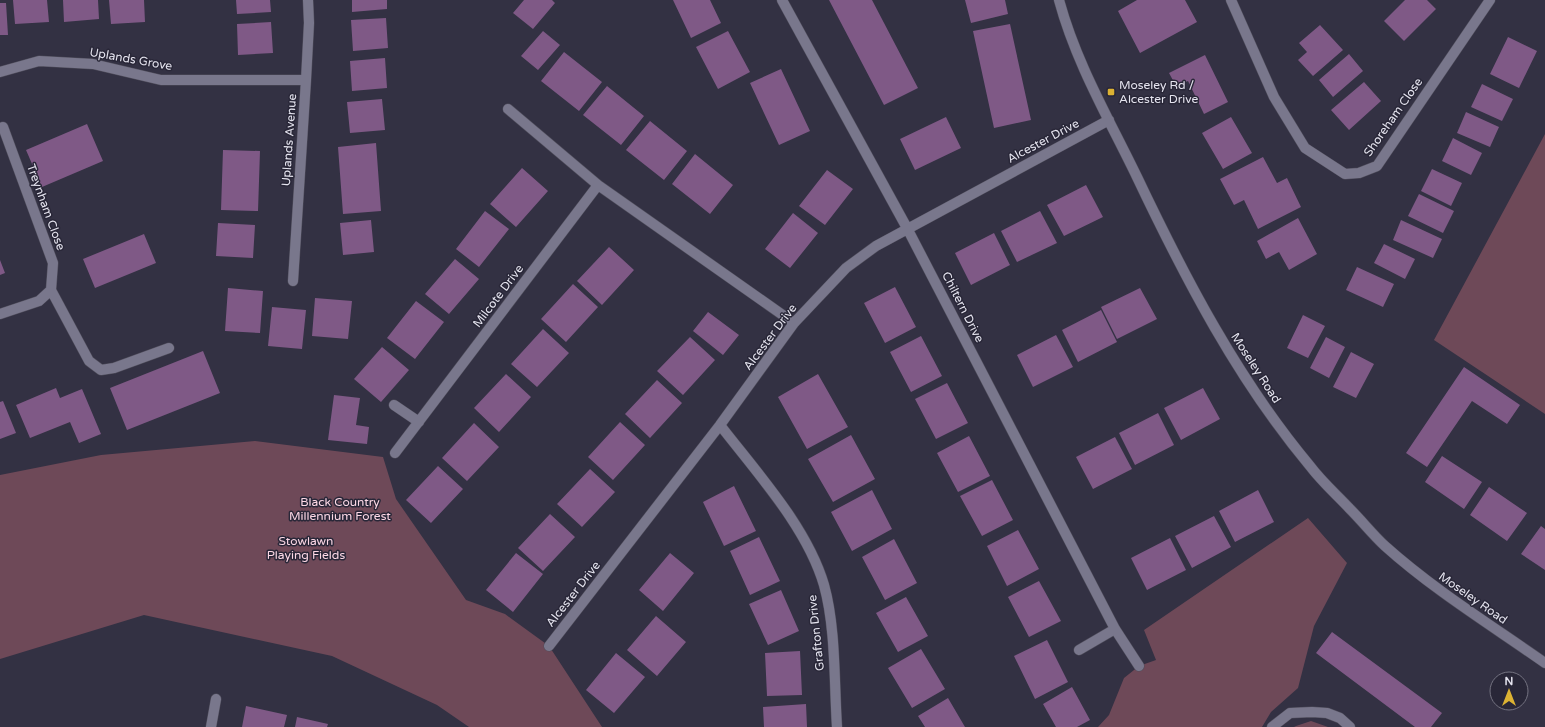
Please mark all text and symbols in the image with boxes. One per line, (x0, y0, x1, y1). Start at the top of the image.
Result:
street label: Uplands Grove (89, 45, 174, 73)
street label: Shoreham Close (1361, 75, 1425, 159)
place label: Moseley Rd / Alcester Drive (1119, 78, 1198, 106)
marker: Moseley Rd / Alcester Drive (1106, 87, 1116, 97)
street label: Uplands Avenue (279, 93, 299, 187)
street label: Alcester Drive (1005, 116, 1081, 166)
street label: Treynham Close (24, 162, 68, 252)
street label: Milcote Drive (470, 262, 526, 330)
street label: Chiltern Drive (939, 269, 987, 345)
street label: Alcester Drive (741, 301, 800, 373)
street label: Moseley Road (1228, 330, 1284, 406)
park label: Black Country Millennium Forest (289, 495, 391, 523)
park label: Stowlawn Playing Fields (267, 534, 345, 562)
street label: Alcester Drive (543, 558, 603, 630)
street label: Moseley Road (1436, 569, 1510, 627)
street label: Grafton Drive (805, 594, 827, 672)
north arrow (1489, 671, 1529, 711)
text: N (1505, 675, 1513, 688)

